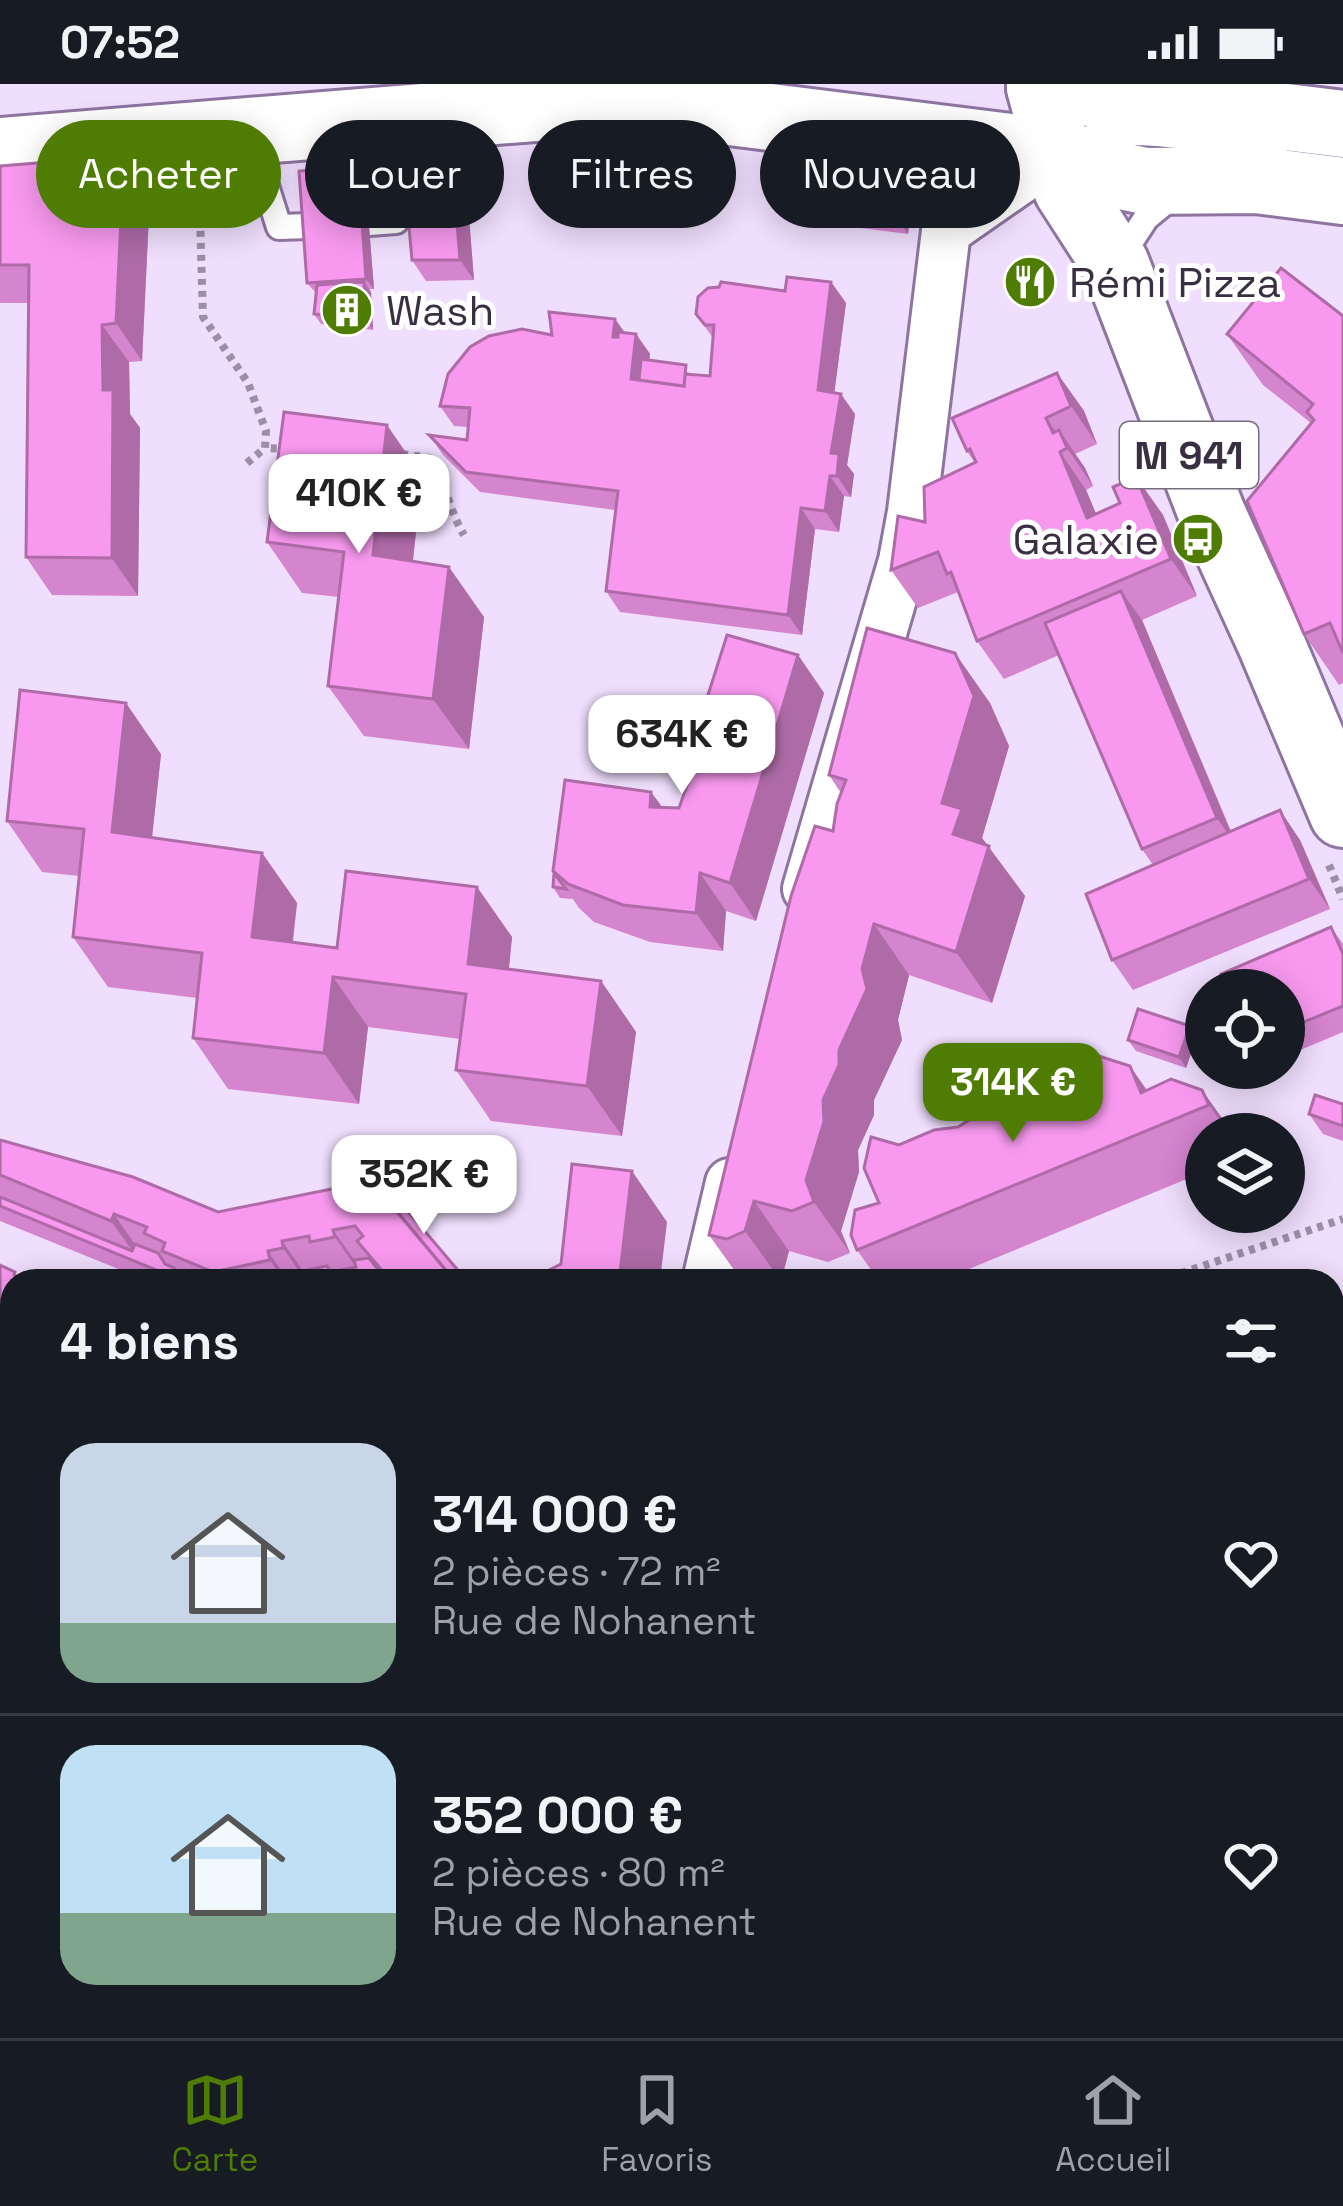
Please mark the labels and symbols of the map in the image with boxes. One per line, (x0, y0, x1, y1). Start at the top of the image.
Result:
restaurant icon: Rémi Pizza (1002, 254, 1058, 310)
place label: Rémi Pizza (1069, 256, 1281, 309)
building icon: Wash (319, 282, 375, 338)
place label: Wash (386, 284, 494, 337)
road number: M 941 (1120, 422, 1258, 488)
pin: 410K € (261, 454, 457, 556)
bus stop icon: Galaxie (1170, 511, 1226, 567)
place label: Galaxie (1013, 513, 1159, 566)
pin: 634K € (584, 695, 780, 797)
pin: 314K € (915, 1043, 1111, 1145)
pin: 352K € (326, 1135, 522, 1237)

